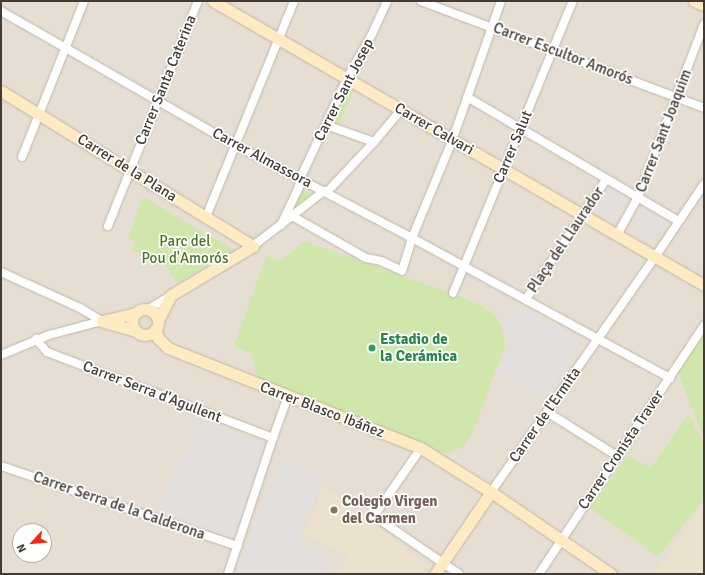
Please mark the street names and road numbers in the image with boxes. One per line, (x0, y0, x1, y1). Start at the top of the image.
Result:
street label: Carrer Santa Caterina (132, 12, 200, 148)
street label: Carrer Escultor Amorós (491, 19, 635, 89)
street label: Carrer Sant Josep (310, 36, 378, 144)
street label: Carrer Sant Joaquim (632, 67, 696, 195)
street label: Carrer Calvari (391, 99, 477, 159)
street label: Carrer Salut (490, 108, 536, 186)
street label: Carrer Almassora (209, 124, 315, 192)
street label: Carrer de la Plana (74, 130, 180, 206)
street label: Plaça del Llaurador (524, 184, 608, 296)
street label: Carrer Serra d'Agullent (80, 357, 224, 427)
street label: Carrer de l'Ermita (505, 364, 585, 466)
street label: Carrer Blasco Ibáñez (257, 378, 387, 442)
street label: Carrer Cronista Traver (574, 387, 668, 513)
street label: Carrer Serra de la Calderona (31, 468, 207, 544)

